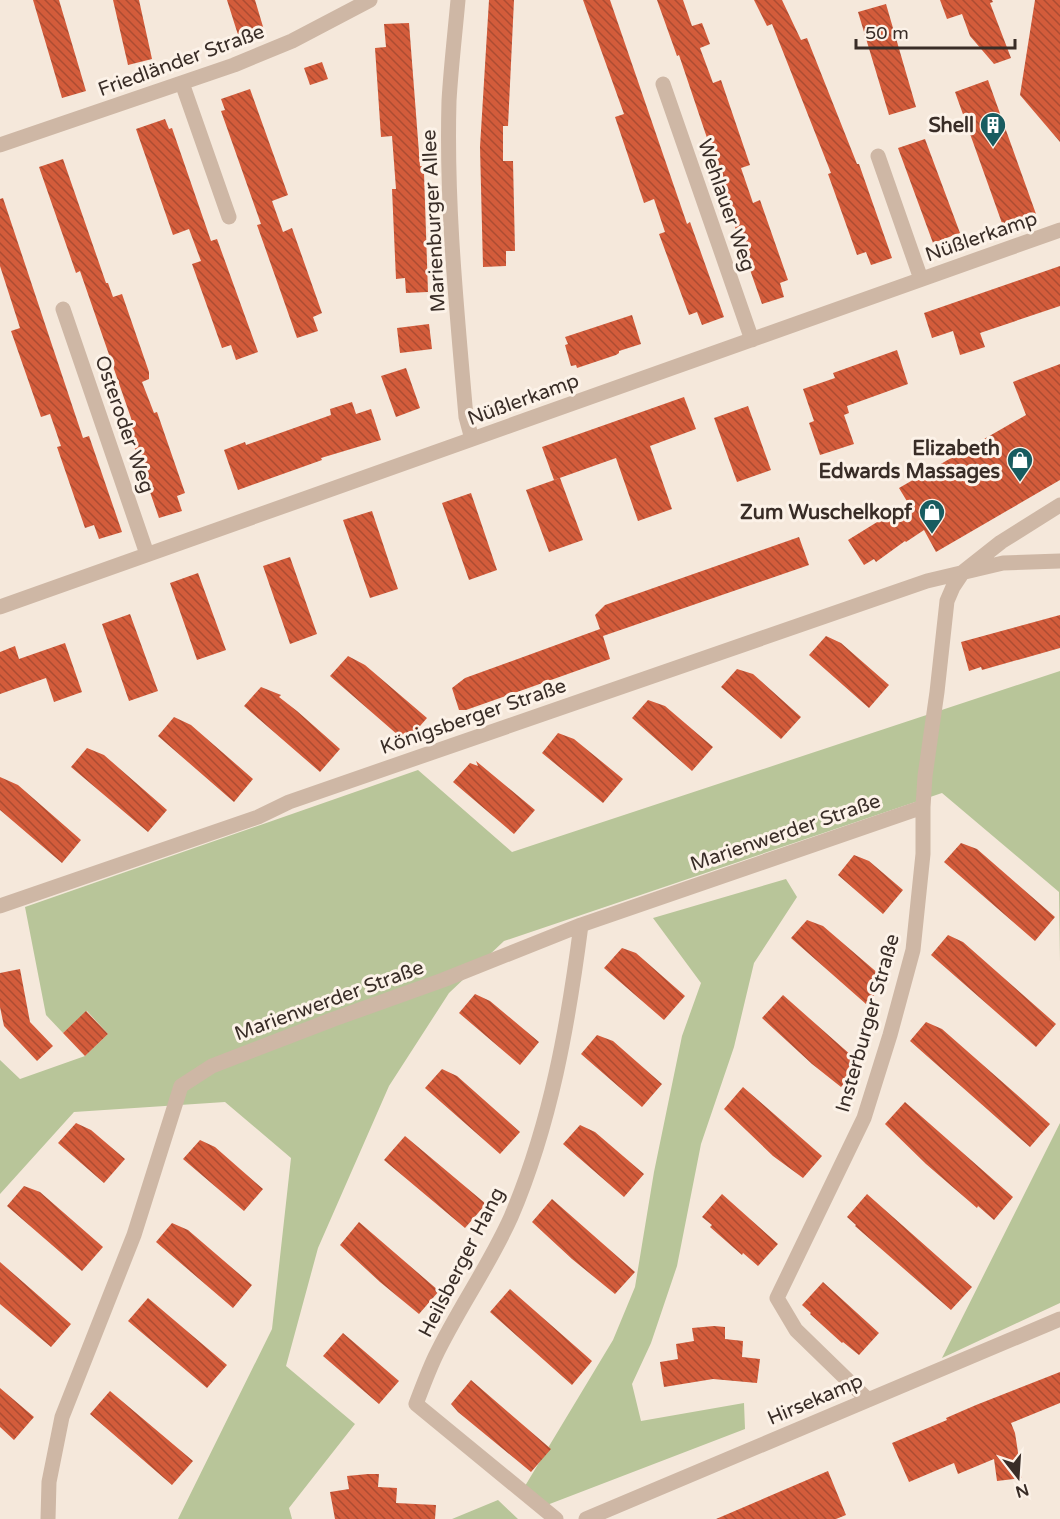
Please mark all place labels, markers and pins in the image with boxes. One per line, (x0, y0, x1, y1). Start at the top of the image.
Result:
building icon: Shell (978, 110, 1008, 148)
place label: Shell (928, 114, 974, 138)
place label: Elizabeth Edwards Massages (819, 437, 1000, 484)
shop icon: Elizabeth Edwards Massages (1005, 445, 1035, 483)
shop icon: Zum Wuschelkopf (917, 497, 947, 535)
place label: Zum Wuschelkopf (740, 501, 912, 525)

